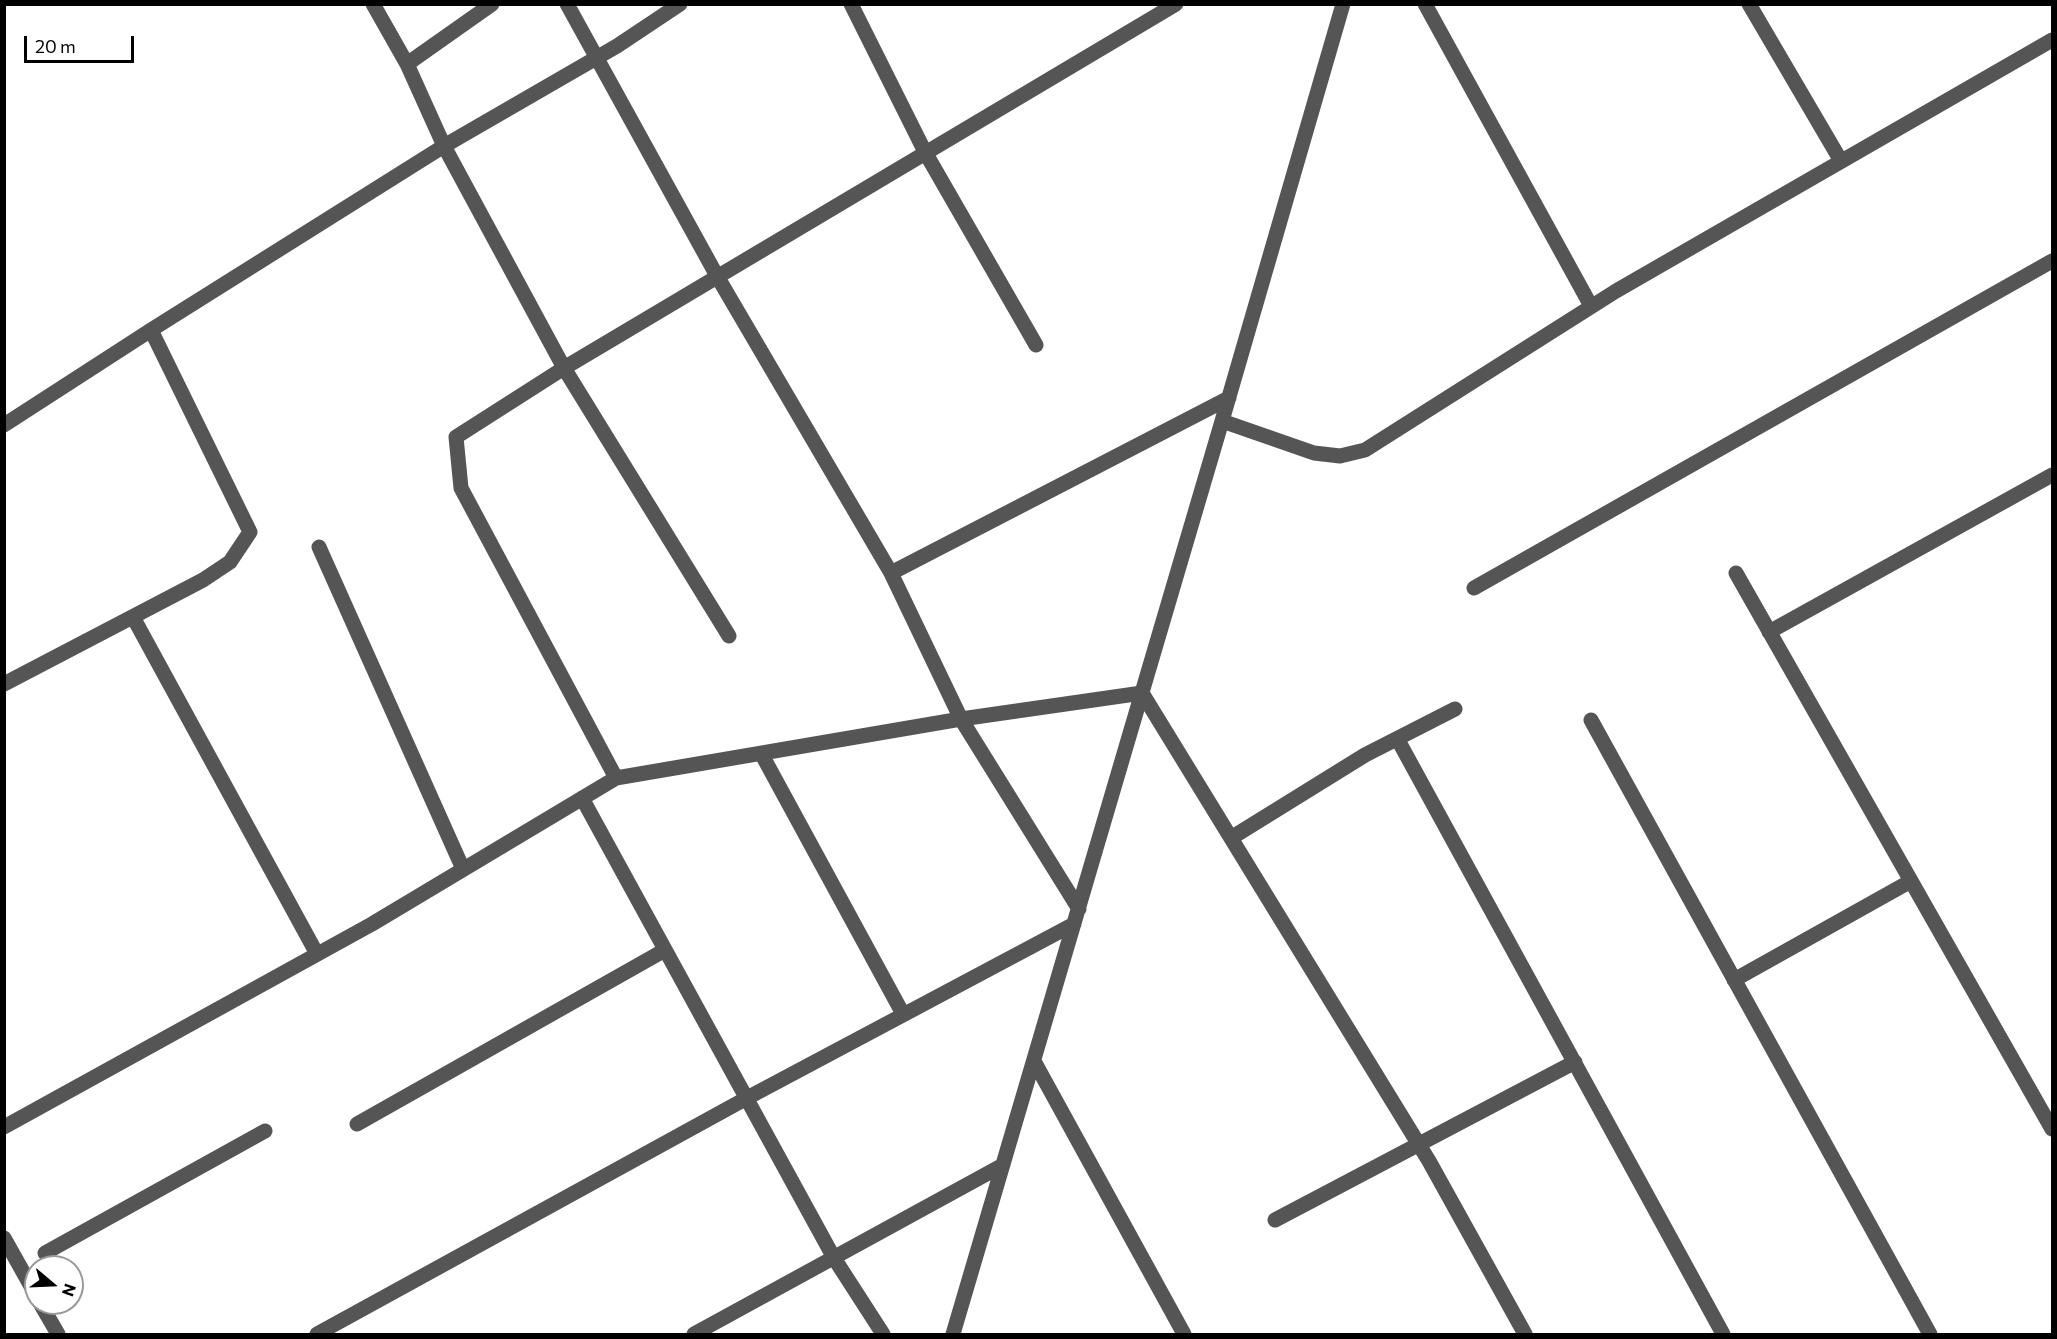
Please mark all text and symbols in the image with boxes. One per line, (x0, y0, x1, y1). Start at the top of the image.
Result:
scale bar (27, 24, 136, 62)
text: 20 m (35, 35, 76, 57)
north arrow (24, 1255, 84, 1315)
text: N (59, 1282, 81, 1299)

